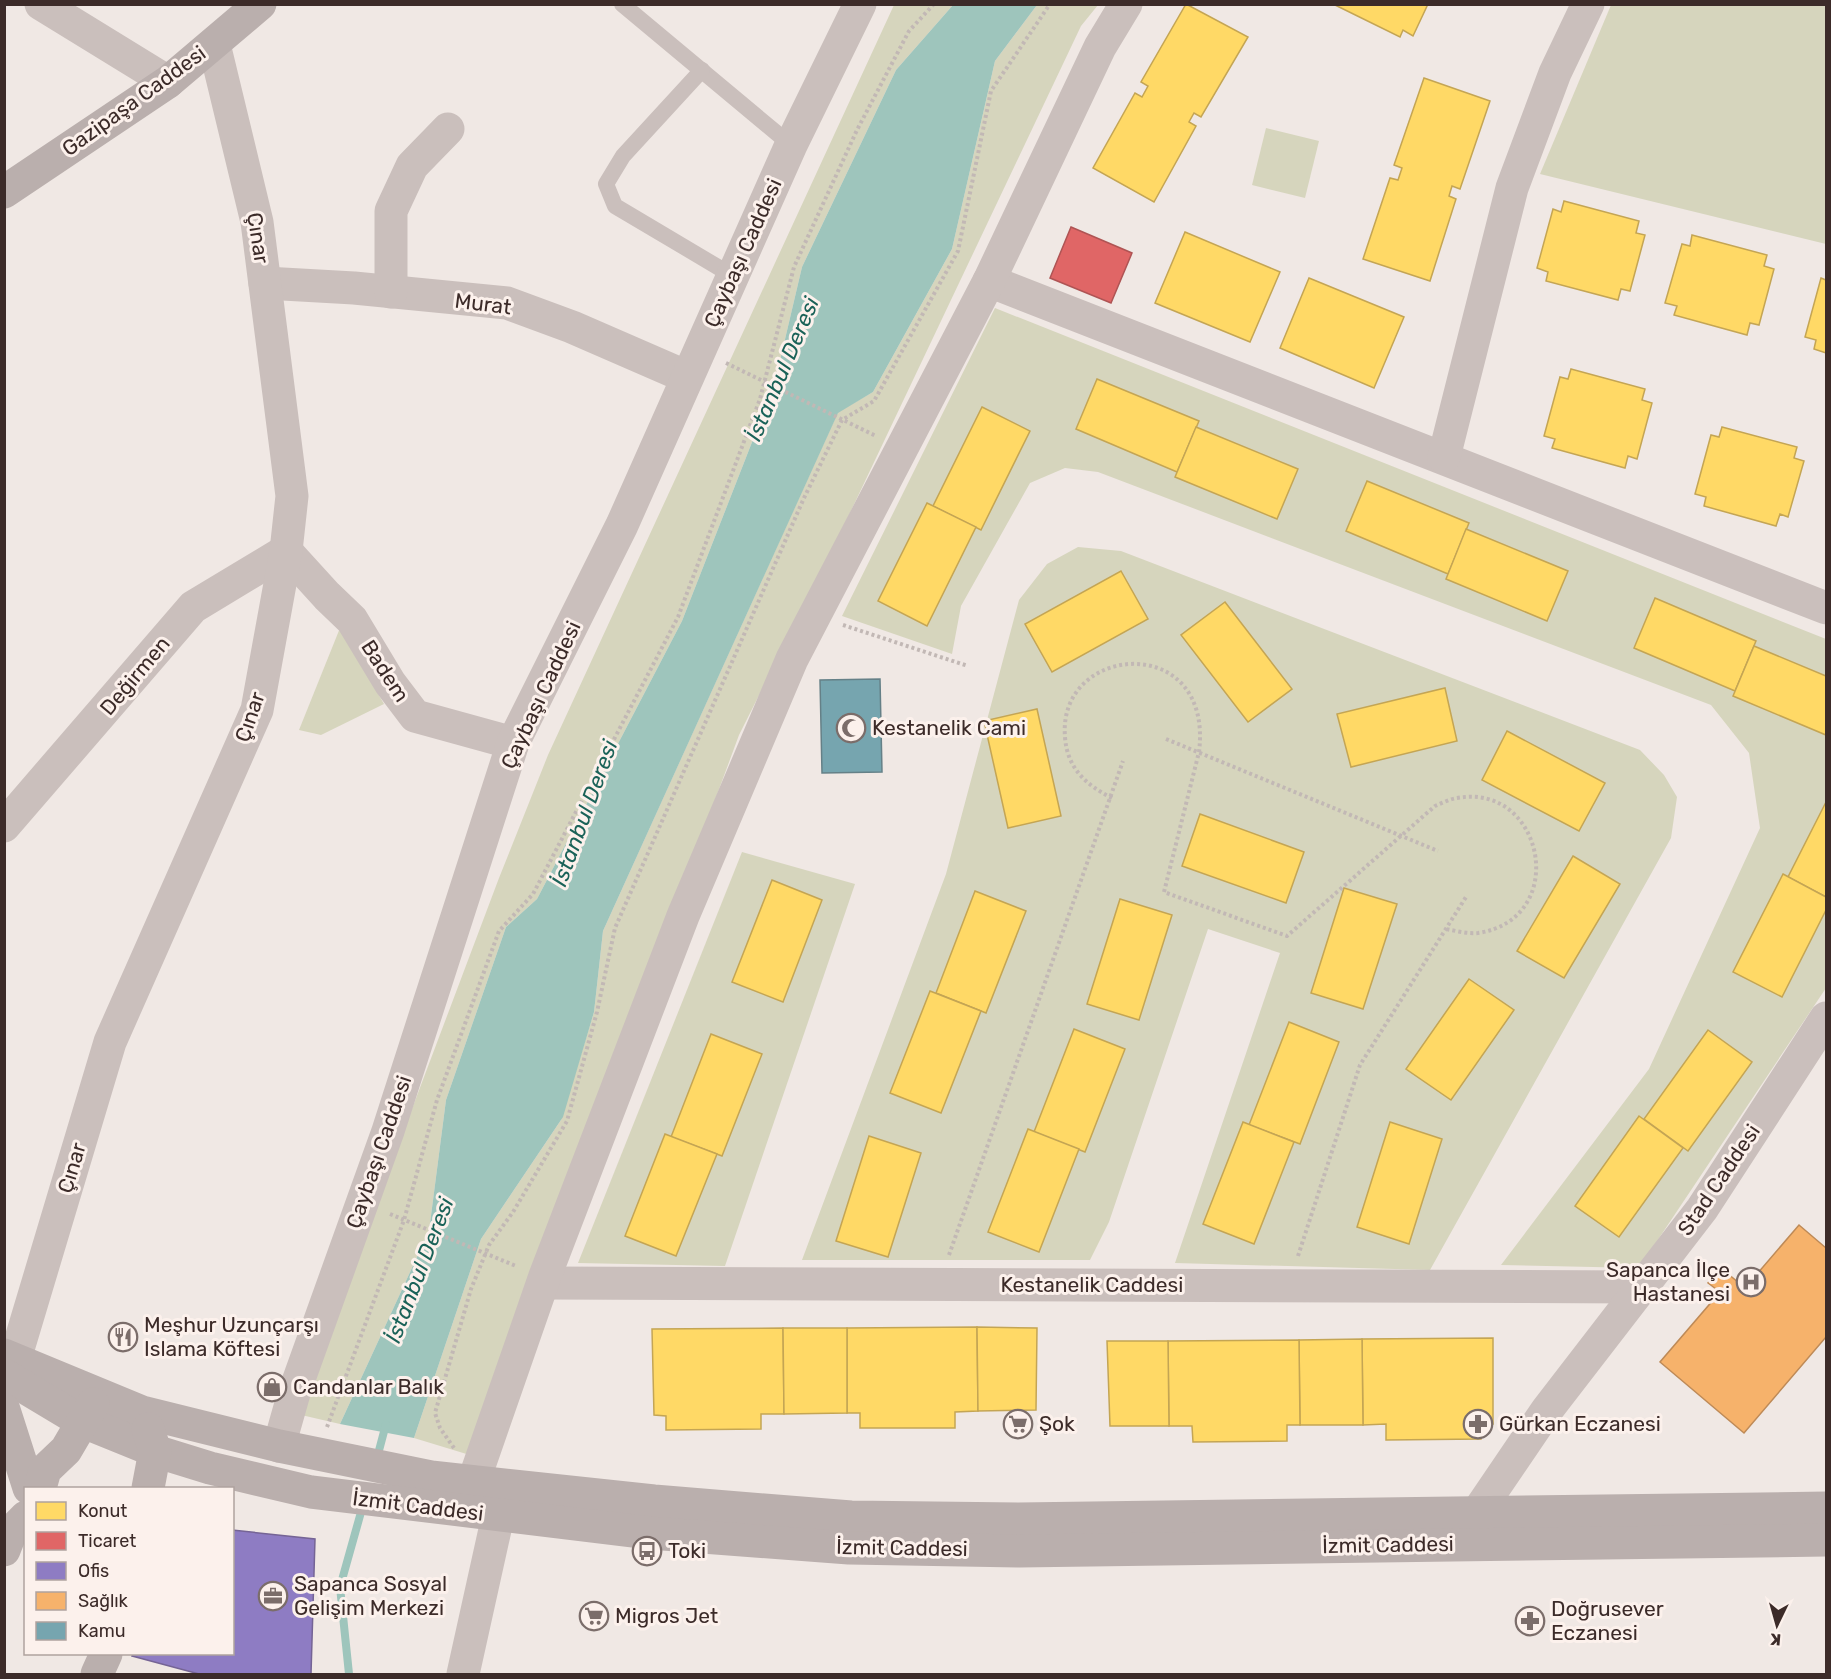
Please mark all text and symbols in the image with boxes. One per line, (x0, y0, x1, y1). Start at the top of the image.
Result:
street label: Gazipaşa Caddesi (57, 40, 210, 161)
street label: Çaybaşı Caddesi (699, 175, 787, 331)
street label: Çınar (242, 211, 275, 265)
street label: Murat (453, 288, 513, 319)
water label: İstanbul Deresi (740, 293, 825, 445)
street label: Çaybaşı Caddesi (495, 617, 586, 773)
street label: Değirmen (95, 631, 175, 720)
street label: Badem (356, 635, 415, 706)
street label: Çınar (229, 688, 270, 745)
mosque icon: Kestanelik Cami (835, 712, 867, 744)
place label: Kestanelik Cami (872, 715, 1026, 740)
water label: İstanbul Deresi (546, 736, 624, 890)
street label: Çaybaşı Caddesi (341, 1072, 416, 1232)
street label: Stad Caddesi (1672, 1119, 1765, 1240)
street label: Çınar (52, 1140, 91, 1196)
water label: İstanbul Deresi (379, 1193, 460, 1347)
place label: Sapanca İlçe Hastanesi (1606, 1257, 1730, 1306)
hospital icon: Sapanca İlçe Hastanesi (1735, 1266, 1767, 1298)
street label: Kestanelik Caddesi (1001, 1272, 1183, 1297)
place label: Meşhur Uzunçarşı Islama Köftesi (144, 1312, 319, 1361)
restaurant icon: Meşhur Uzunçarşı Islama Köftesi (107, 1321, 139, 1353)
shop icon: Candanlar Balık (256, 1371, 288, 1403)
place label: Candanlar Balık (293, 1374, 444, 1399)
supermarket icon: Şok (1002, 1408, 1034, 1440)
pharmacy icon: Gürkan Eczanesi (1462, 1408, 1494, 1440)
place label: Şok (1039, 1411, 1075, 1436)
place label: Gürkan Eczanesi (1499, 1411, 1661, 1436)
street label: İzmit Caddesi (351, 1485, 485, 1526)
legend (24, 1487, 234, 1655)
text: Konut (78, 1500, 127, 1522)
text: Ticaret (78, 1530, 136, 1552)
street label: İzmit Caddesi (1322, 1531, 1454, 1558)
street label: İzmit Caddesi (836, 1534, 968, 1561)
bus stop icon: Toki (631, 1535, 663, 1567)
place label: Toki (668, 1538, 706, 1563)
text: Ofis (78, 1560, 109, 1582)
place label: Sapanca Sosyal Gelişim Merkezi (294, 1571, 447, 1620)
office icon: Sapanca Sosyal Gelişim Merkezi (257, 1580, 289, 1612)
text: Sağlık (78, 1590, 129, 1612)
north arrow (1747, 1595, 1807, 1655)
place label: Doğrusever Eczanesi (1551, 1596, 1664, 1645)
supermarket icon: Migros Jet (578, 1600, 610, 1632)
place label: Migros Jet (615, 1603, 718, 1628)
pharmacy icon: Doğrusever Eczanesi (1514, 1605, 1546, 1637)
text: Kamu (78, 1620, 125, 1642)
text: K (1769, 1629, 1782, 1649)

